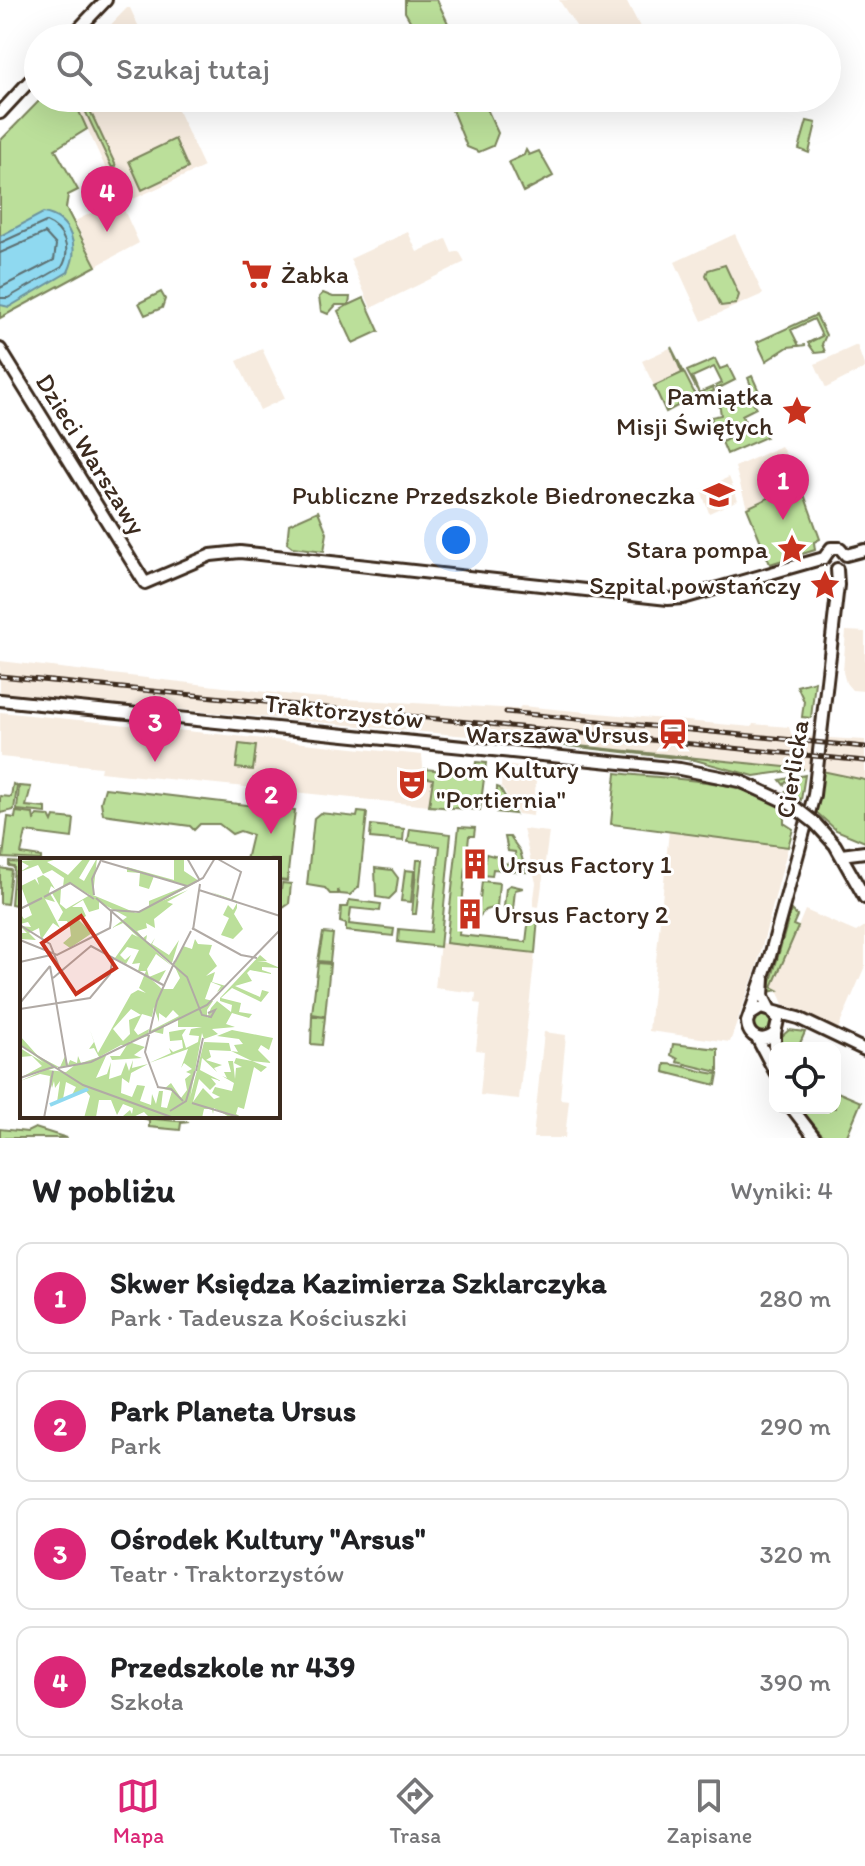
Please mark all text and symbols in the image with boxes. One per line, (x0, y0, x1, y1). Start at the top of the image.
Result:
search box (24, 24, 841, 112)
icon: search (52, 46, 96, 90)
text: Szukaj tutaj (116, 50, 270, 87)
pin: 4 (81, 166, 133, 232)
supermarket icon: Żabka (240, 257, 274, 291)
place label: Żabka (281, 258, 349, 290)
street label: Dzieci Warszawy (29, 368, 153, 540)
place label: Pamiątka Misji Świętych (616, 380, 773, 442)
place icon: Pamiątka Misji Świętych (780, 394, 814, 428)
pin: 1 (757, 454, 809, 520)
school or university icon: Publiczne Przedszkole Biedroneczka (702, 478, 736, 512)
place label: Publiczne Przedszkole Biedroneczka (292, 479, 695, 511)
your location (436, 520, 476, 560)
place icon: Stara pompa (775, 532, 809, 566)
place label: Stara pompa (626, 533, 768, 565)
place icon: Szpital powstańczy (808, 568, 842, 602)
place label: Szpital powstańczy (589, 569, 801, 601)
street label: Traktorzystów (263, 687, 425, 735)
pin: 3 (129, 696, 181, 762)
station icon: Warszawa Ursus (656, 717, 690, 751)
street label: Cierlicka (768, 717, 816, 820)
place label: Warszawa Ursus (466, 718, 649, 750)
place label: Dom Kultury "Portiernia" (436, 753, 579, 815)
theatre icon: Dom Kultury "Portiernia" (395, 767, 429, 801)
pin: 2 (245, 768, 297, 834)
building icon: Ursus Factory 1 (458, 847, 492, 881)
place label: Ursus Factory 1 (499, 848, 672, 880)
inset map (20, 858, 280, 1118)
building icon: Ursus Factory 2 (453, 897, 487, 931)
place label: Ursus Factory 2 (494, 898, 669, 930)
map controls (769, 1042, 841, 1114)
button: locate (769, 1042, 841, 1114)
text: W pobliżu (32, 1170, 175, 1211)
text: Wyniki: 4 (730, 1174, 833, 1206)
text: Skwer Księdza Kazimierza Szklarczyka (110, 1264, 607, 1301)
text: 1 (54, 1282, 66, 1314)
text: 280 m (759, 1282, 831, 1314)
text: Park · Tadeusza Kościuszki (110, 1301, 407, 1333)
text: Park Planeta Ursus (110, 1392, 356, 1429)
text: 2 (53, 1410, 67, 1442)
text: 290 m (760, 1410, 831, 1442)
text: Park (110, 1429, 161, 1461)
text: Ośrodek Kultury "Arsus" (110, 1520, 426, 1557)
text: 3 (53, 1538, 67, 1570)
text: 320 m (759, 1538, 831, 1570)
text: Teatr · Traktorzystów (110, 1557, 344, 1589)
text: Przedszkole nr 439 (110, 1648, 356, 1685)
text: 4 (52, 1666, 68, 1698)
text: 390 m (759, 1666, 831, 1698)
text: Szkoła (110, 1685, 183, 1717)
tab: Mapa (113, 1774, 164, 1849)
tab: Trasa (390, 1774, 441, 1849)
tab: Zapisane (667, 1774, 752, 1849)

